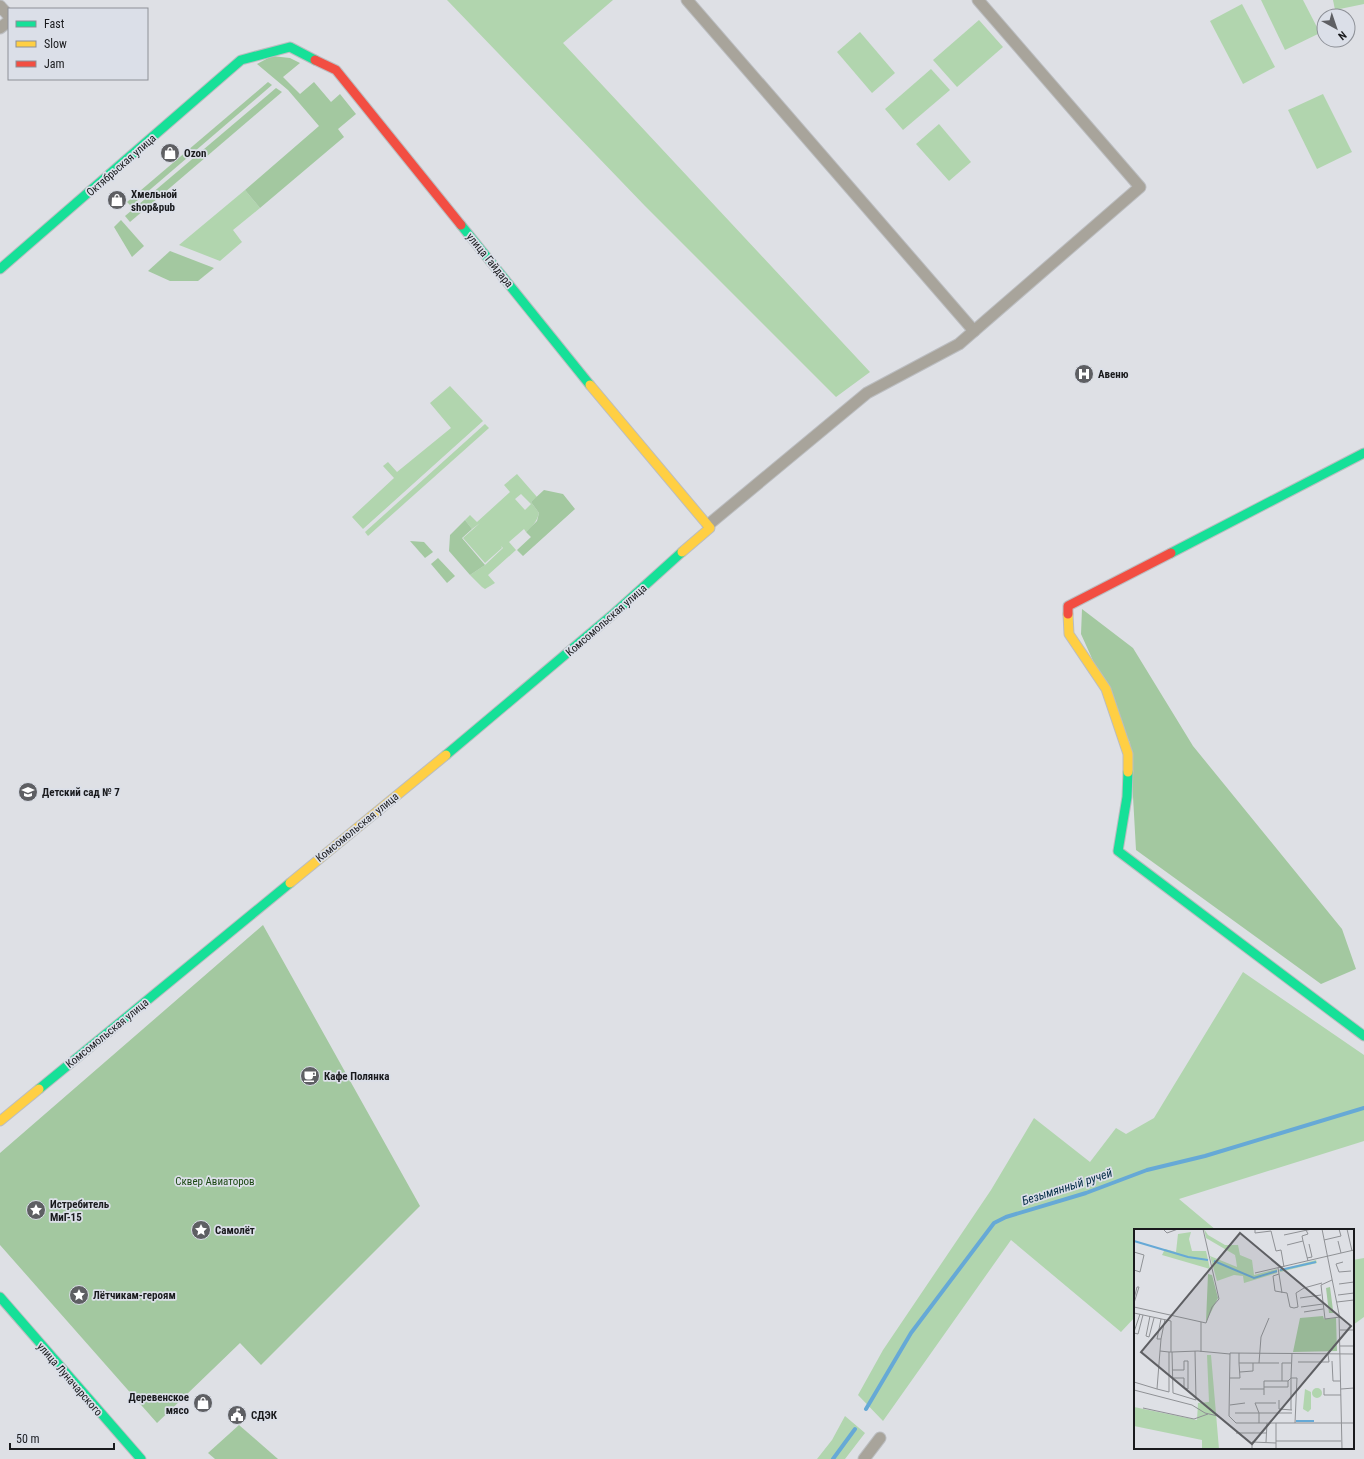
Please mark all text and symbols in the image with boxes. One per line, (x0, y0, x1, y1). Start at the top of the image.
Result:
legend (8, 8, 148, 80)
north arrow (1316, 8, 1356, 48)
text: Fast (44, 17, 65, 31)
text: N (1335, 28, 1349, 43)
text: Slow (44, 37, 67, 51)
text: Jam (44, 57, 65, 71)
street label: Октябрьская улица (84, 132, 159, 199)
shop icon: Ozon (159, 142, 181, 164)
place label: Ozon (184, 147, 206, 160)
place label: Хмельной shop&pub (131, 188, 177, 214)
shop icon: Хмельной shop&pub (106, 189, 128, 211)
street label: улица Гайдара (464, 231, 515, 290)
hospital icon: Авеню (1073, 363, 1095, 385)
place label: Авеню (1098, 368, 1129, 381)
street label: Комсомольская улица (563, 582, 649, 659)
school or university icon: Детский сад № 7 (17, 781, 39, 803)
place label: Детский сад № 7 (42, 786, 120, 799)
street label: Комсомольская улица (313, 790, 401, 865)
street label: Комсомольская улица (63, 996, 151, 1071)
cafe icon: Кафе Полянка (299, 1065, 321, 1087)
place label: Кафе Полянка (324, 1070, 389, 1083)
water label: Безымянный ручей (1020, 1166, 1114, 1208)
park label: Сквер Авиаторов (175, 1175, 255, 1188)
place label: Истребитель МиГ-15 (50, 1198, 110, 1224)
place icon: Истребитель МиГ-15 (25, 1199, 47, 1221)
place icon: Самолёт (190, 1219, 212, 1241)
place label: Самолёт (215, 1224, 255, 1237)
inset map (1134, 1229, 1354, 1449)
place icon: Лётчикам-героям (68, 1284, 90, 1306)
place label: Лётчикам-героям (93, 1289, 176, 1302)
street label: улица Луначарского (34, 1340, 105, 1419)
place label: Деревенское мясо (129, 1391, 190, 1417)
shop icon: Деревенское мясо (192, 1392, 214, 1414)
public building icon: СДЭК (226, 1404, 248, 1426)
place label: СДЭК (251, 1409, 278, 1422)
scale bar (10, 1425, 114, 1451)
text: 50 m (16, 1432, 40, 1446)

